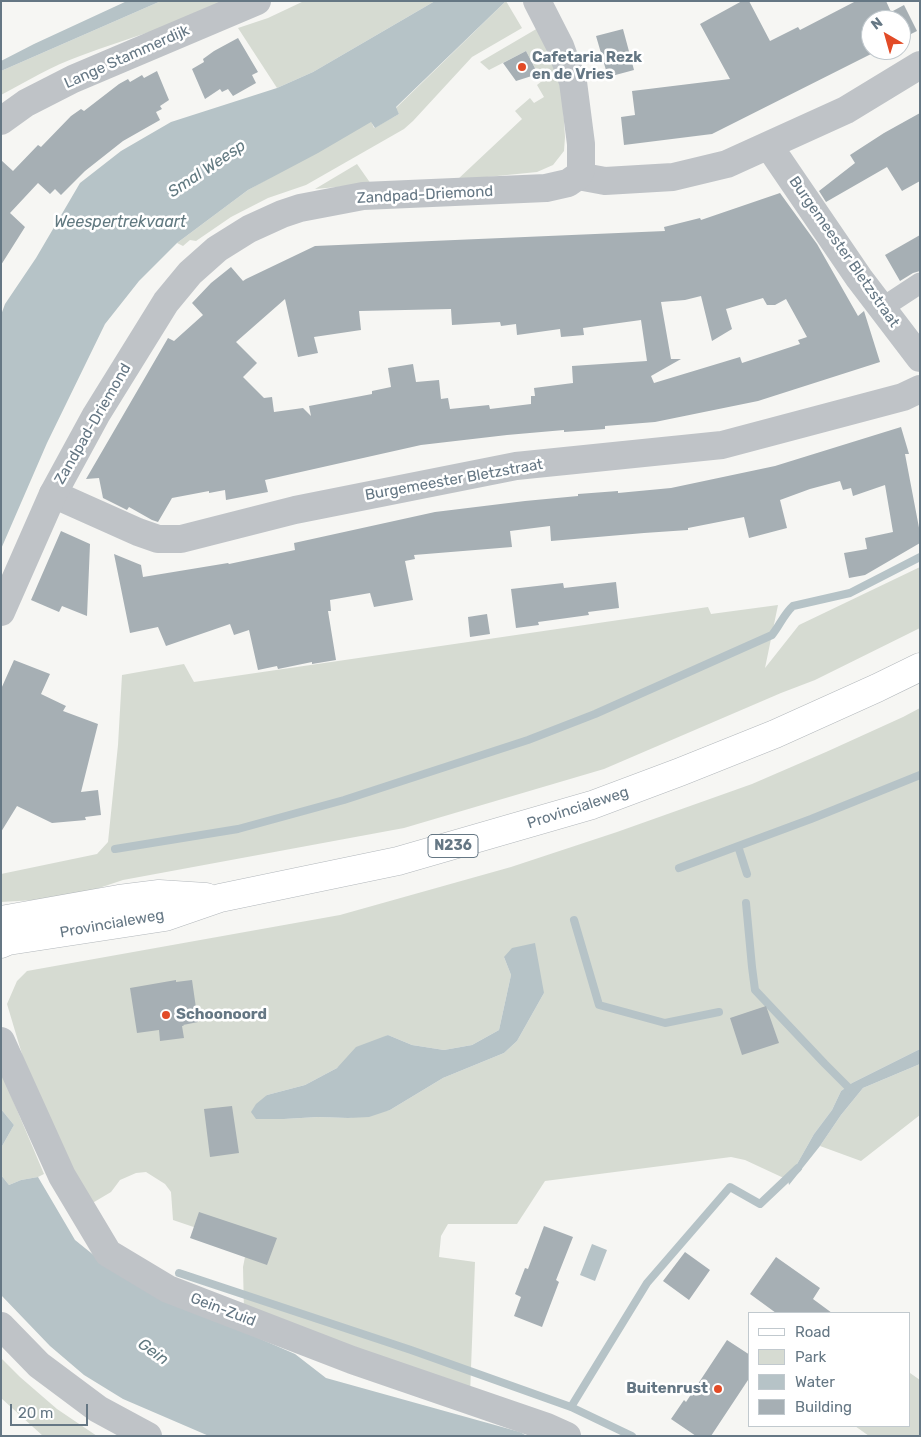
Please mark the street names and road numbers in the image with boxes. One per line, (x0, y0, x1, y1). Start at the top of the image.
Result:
street label: Lange Stammerdijk (62, 21, 192, 93)
street label: Burgemeester Bletzstraat (785, 173, 903, 331)
street label: Zandpad-Driemond (356, 182, 494, 208)
street label: Zandpad-Driemond (51, 360, 135, 488)
street label: Burgemeester Bletzstraat (364, 455, 544, 505)
street label: Provincialeweg (525, 783, 631, 833)
road number: N236 (428, 834, 478, 858)
street label: Provincialeweg (58, 906, 166, 942)
street label: Gein-Zuid (188, 1289, 258, 1331)

